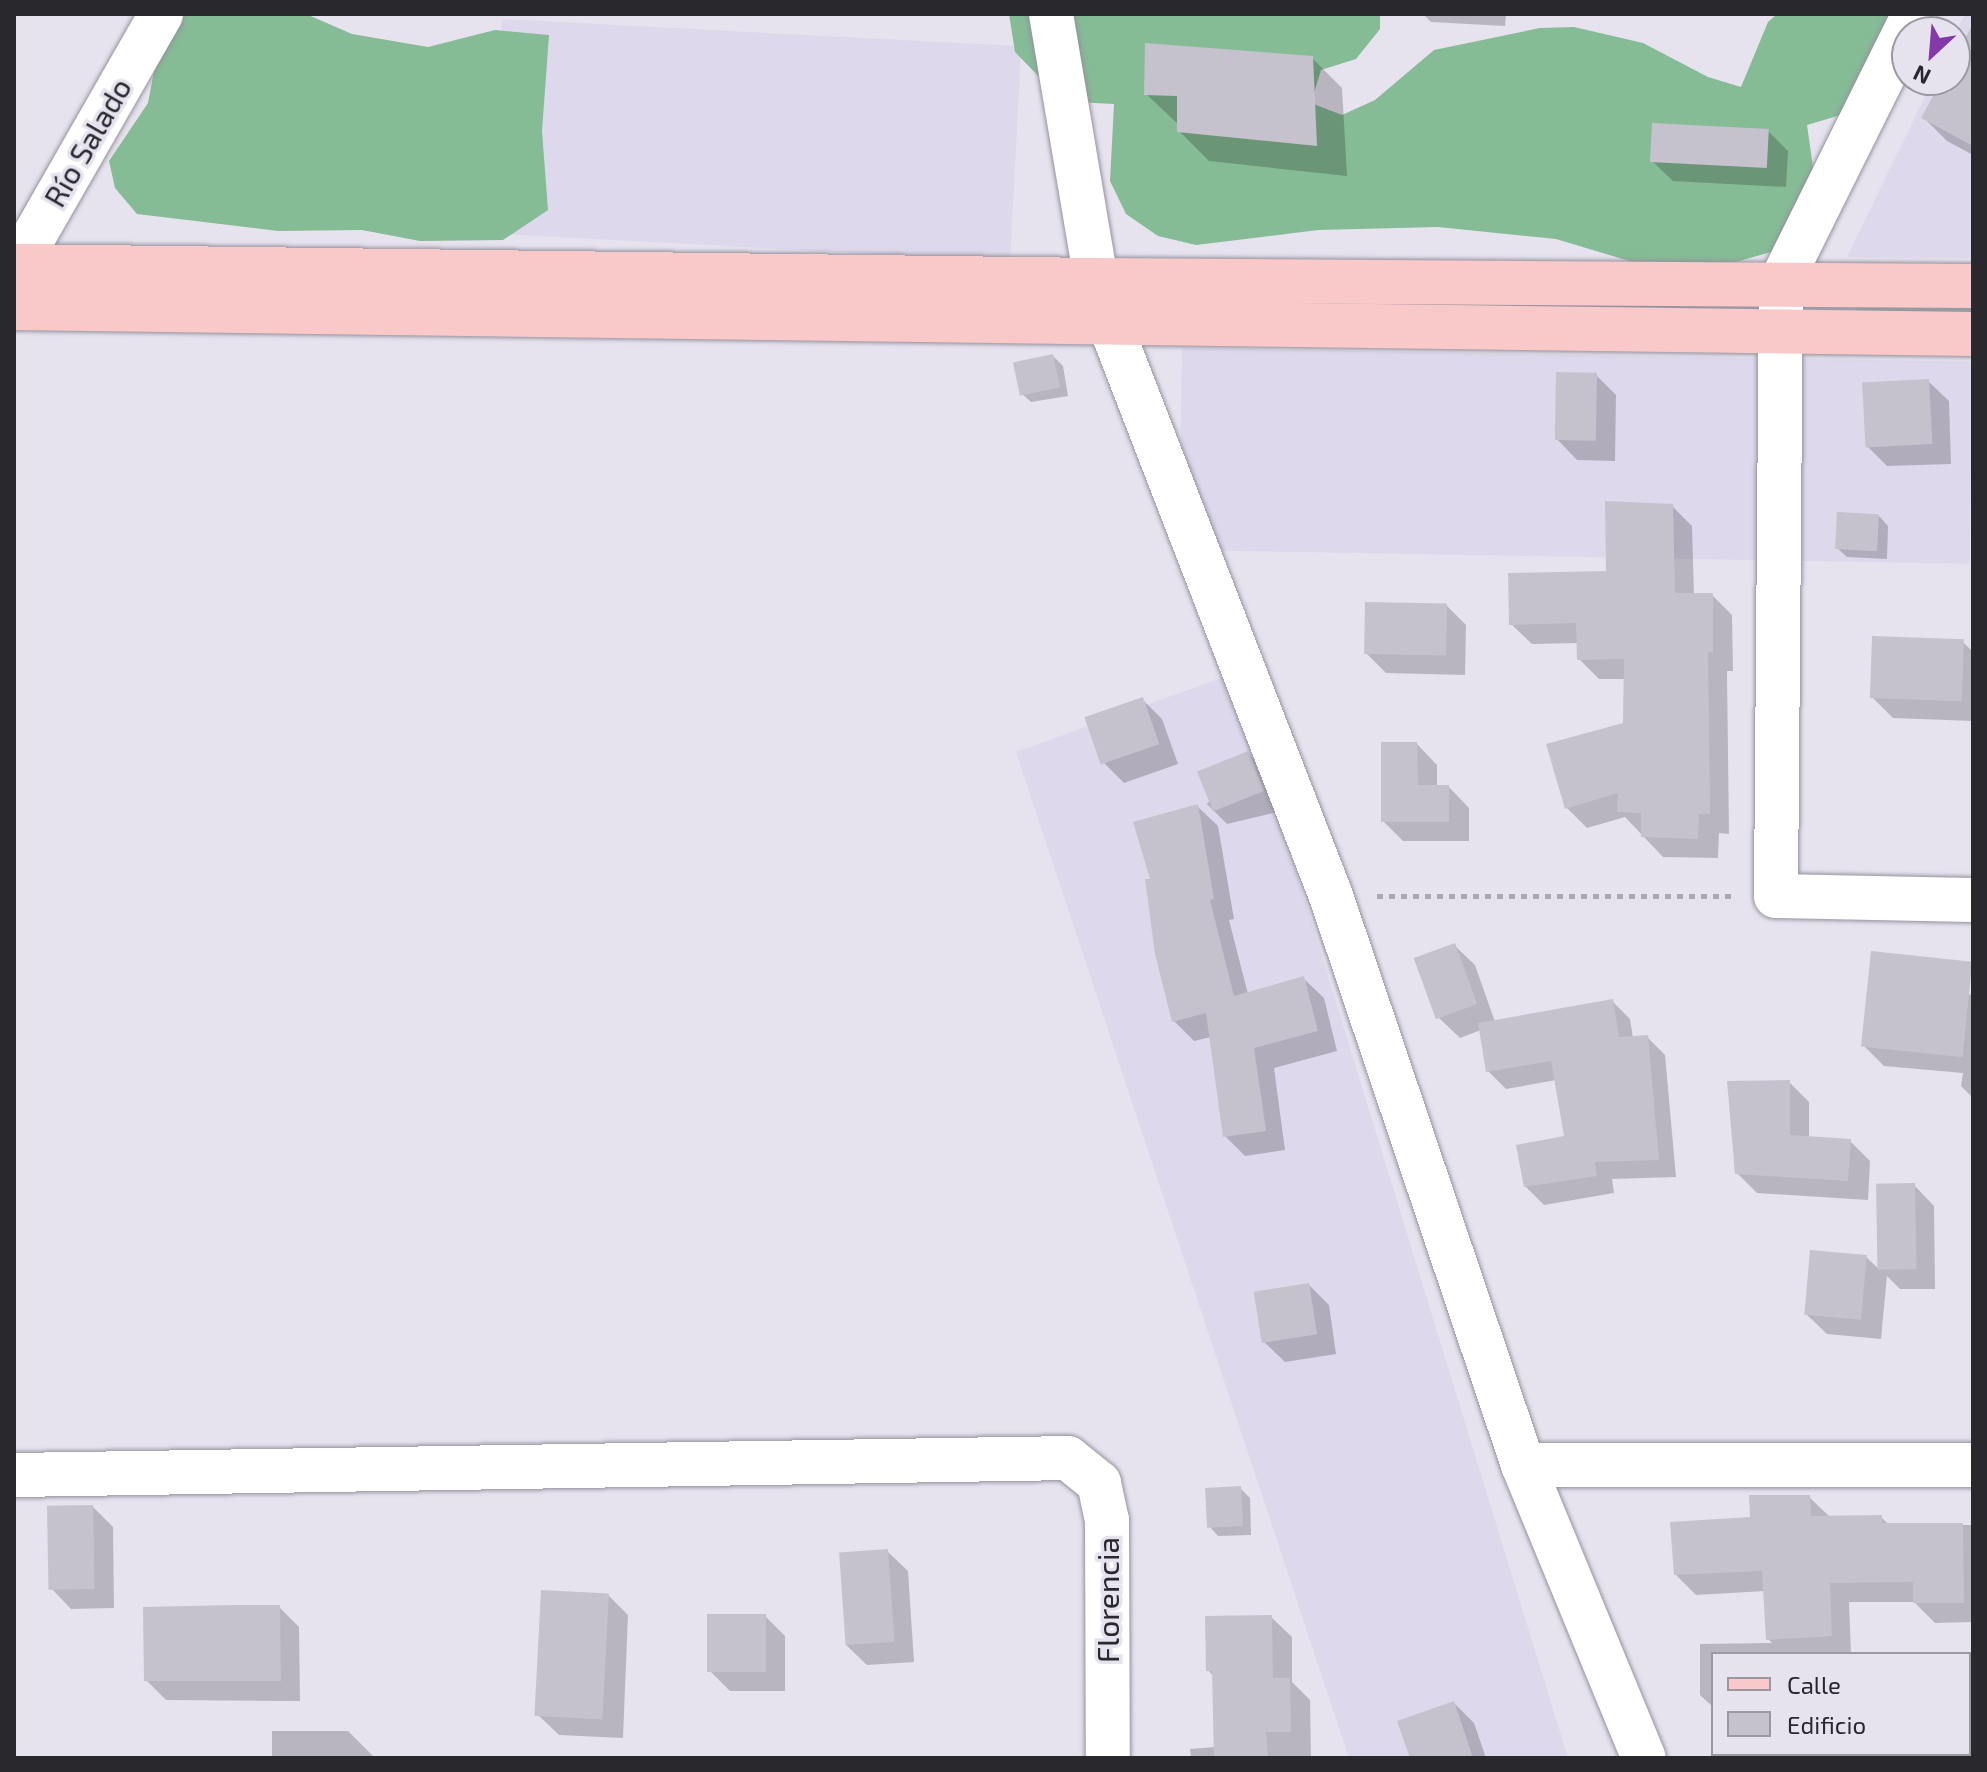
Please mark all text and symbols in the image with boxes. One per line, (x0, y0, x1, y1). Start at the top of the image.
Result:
north arrow (1891, 16, 1971, 96)
text: N (1909, 61, 1934, 91)
street label: Río Salado (36, 71, 138, 213)
street label: Florencia (1089, 1537, 1125, 1663)
legend (1711, 1652, 1971, 1756)
text: Calle (1787, 1670, 1841, 1699)
text: Edificio (1787, 1710, 1866, 1739)

